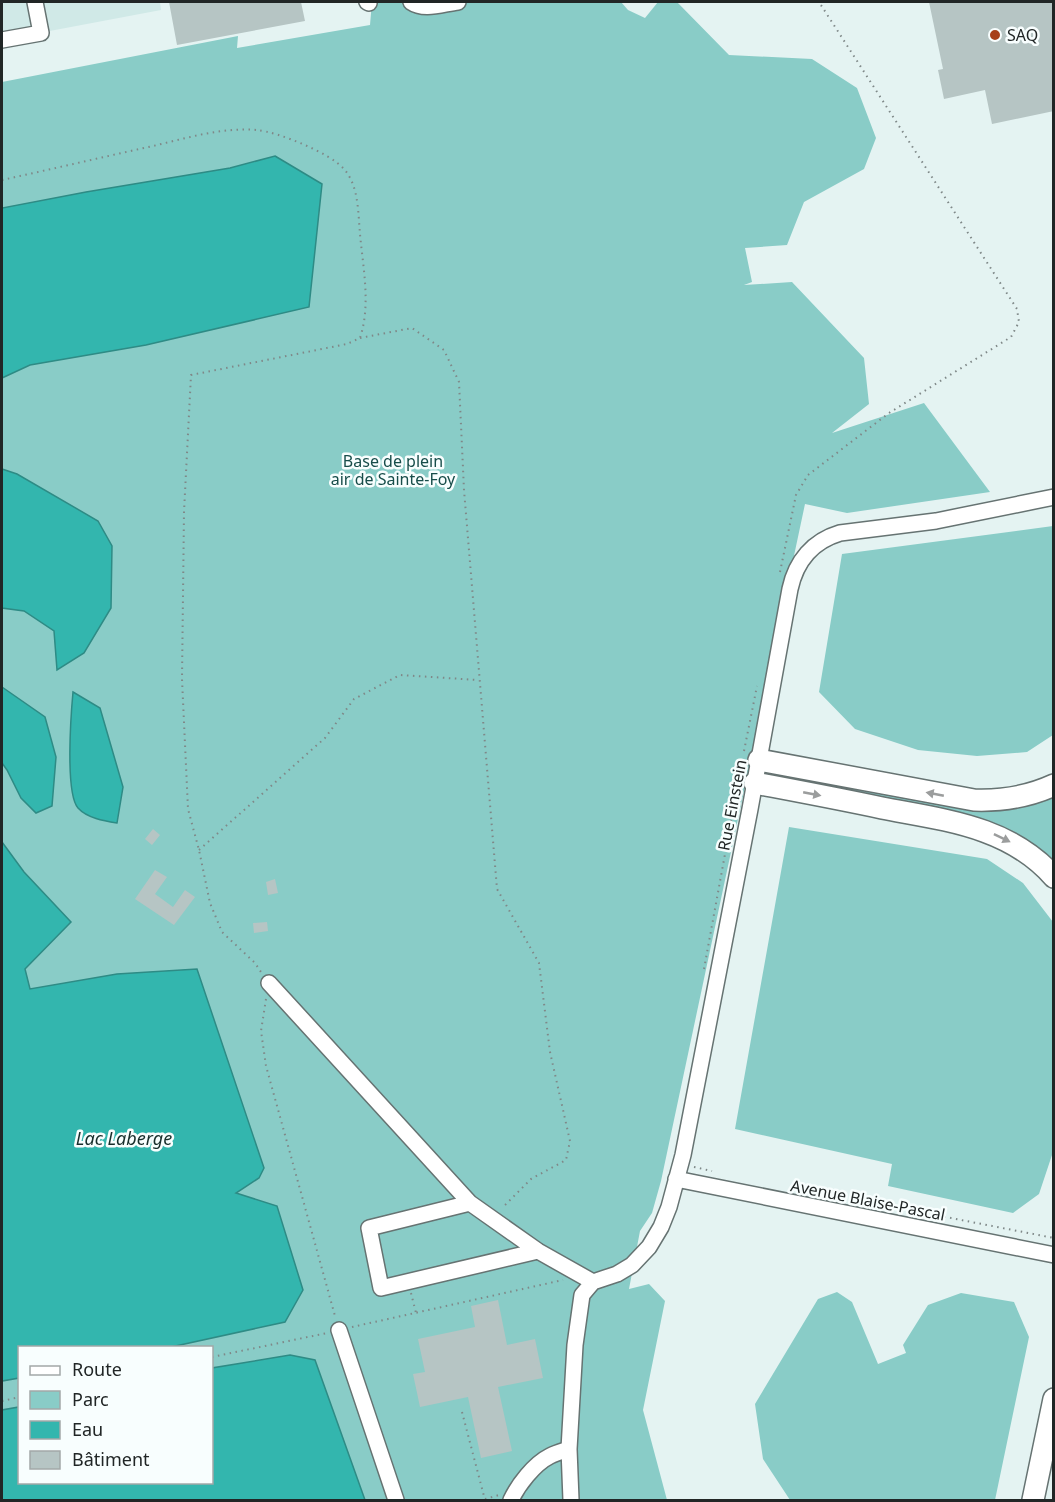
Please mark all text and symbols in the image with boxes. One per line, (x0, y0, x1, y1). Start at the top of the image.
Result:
place label: SAQ (1007, 24, 1038, 46)
marker: SAQ (988, 28, 1002, 42)
park label: Base de plein air de Sainte-Foy (331, 450, 456, 490)
street label: Rue Einstein (712, 758, 752, 852)
one-way arrow (925, 789, 944, 798)
one-way arrow (803, 790, 822, 799)
one-way arrow (993, 832, 1011, 842)
water label: Lac Laberge (76, 1126, 172, 1150)
street label: Avenue Blaise-Pascal (789, 1174, 947, 1226)
legend (18, 1346, 213, 1484)
text: Route (72, 1357, 122, 1381)
text: Parc (72, 1387, 109, 1411)
text: Eau (72, 1417, 103, 1441)
text: Bâtiment (72, 1447, 150, 1471)

